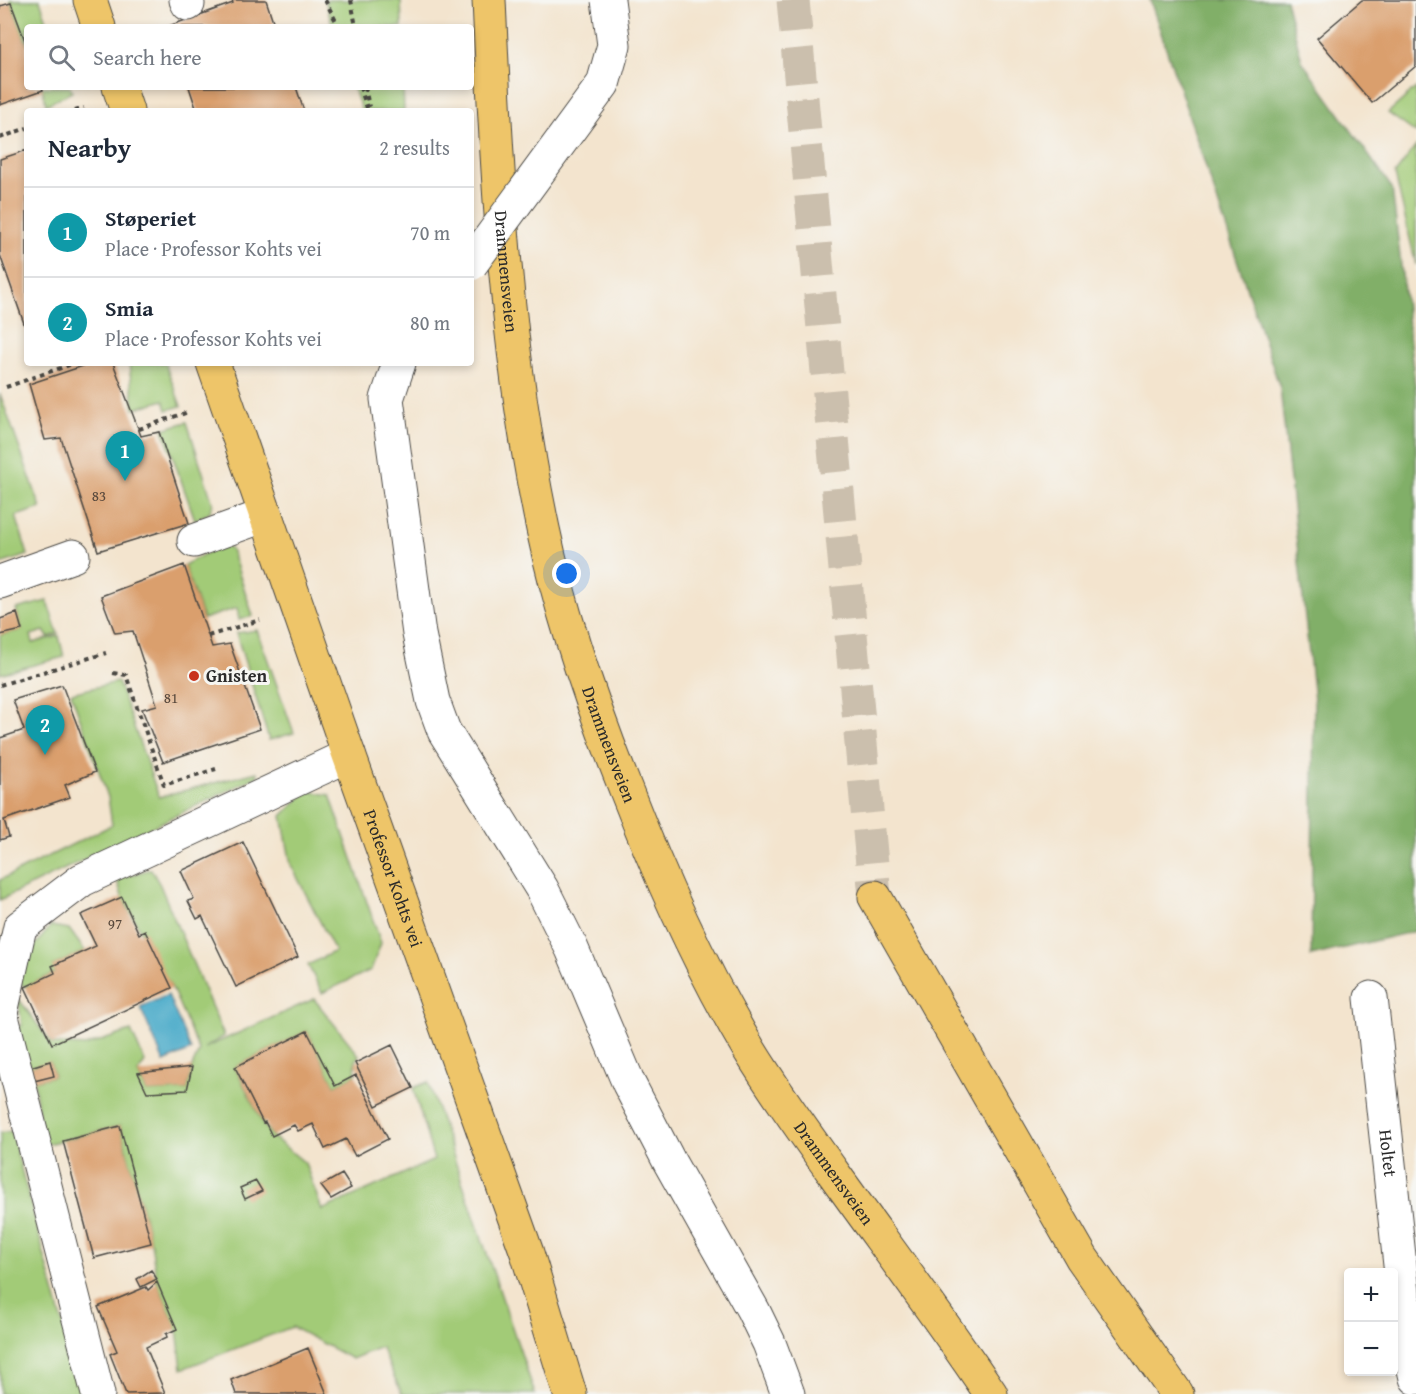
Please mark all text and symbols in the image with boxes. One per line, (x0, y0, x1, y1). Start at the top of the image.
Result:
search box (24, 24, 474, 90)
icon: search (45, 41, 78, 74)
text: Search here (93, 41, 202, 73)
text: Nearby (48, 128, 131, 167)
text: 2 results (379, 133, 450, 162)
text: Støperiet (105, 202, 196, 234)
street label: Drammensveien (488, 209, 526, 334)
text: 1 (62, 218, 73, 247)
text: 70 m (410, 218, 450, 247)
text: Place · Professor Kohts vei (105, 234, 322, 263)
text: Smia (105, 292, 154, 324)
text: 2 (62, 308, 73, 337)
text: 80 m (410, 308, 450, 337)
text: Place · Professor Kohts vei (105, 324, 322, 353)
pin: 1 (106, 432, 144, 481)
house number: 83 (92, 485, 106, 506)
your location (552, 559, 581, 588)
place label: Gnisten (206, 662, 268, 689)
marker: Gnisten (187, 669, 201, 683)
street label: Drammensveien (575, 683, 644, 807)
house number: 81 (164, 687, 178, 708)
pin: 2 (26, 706, 64, 755)
street label: Professor Kohts vei (357, 806, 431, 951)
house number: 97 (108, 913, 122, 934)
street label: Drammensveien (787, 1115, 881, 1230)
street label: Holtet (1372, 1128, 1404, 1179)
map controls (1344, 1268, 1398, 1376)
button: + (1344, 1268, 1398, 1322)
button: − (1344, 1322, 1398, 1376)

